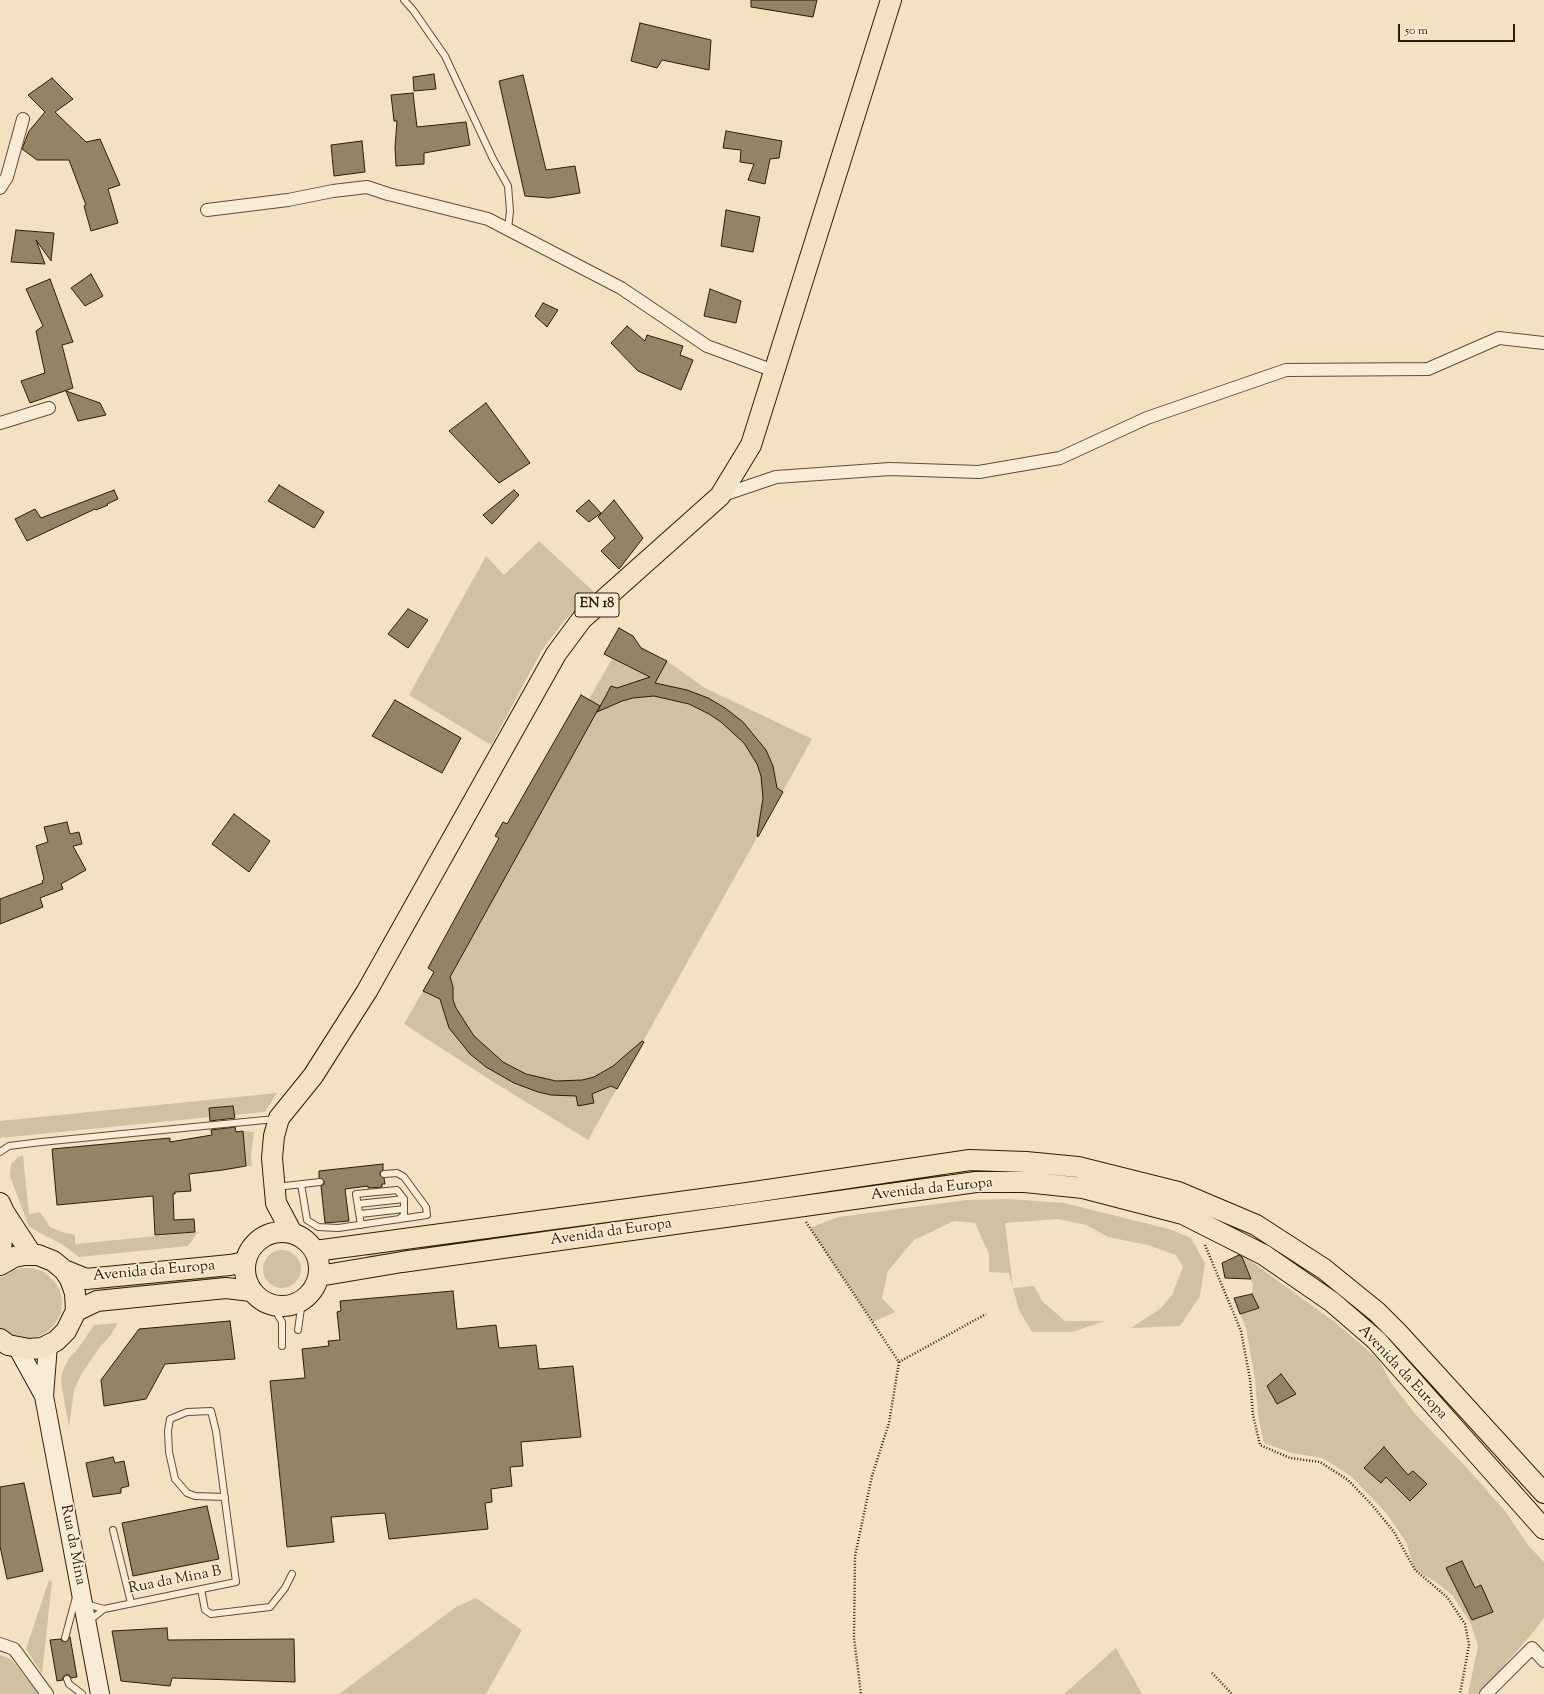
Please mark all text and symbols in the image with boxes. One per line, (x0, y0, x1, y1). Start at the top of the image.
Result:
scale bar (1400, 16, 1517, 42)
text: 50 m (1405, 22, 1428, 40)
road number: EN 18 (575, 593, 619, 617)
street label: Avenida da Europa (870, 1175, 994, 1205)
street label: Avenida da Europa (549, 1216, 673, 1250)
street label: Avenida da Europa (92, 1258, 216, 1286)
street label: Avenida da Europa (1354, 1322, 1450, 1424)
street label: Rua da Mina (55, 1503, 89, 1587)
street label: Rua da Mina B (127, 1563, 223, 1599)

